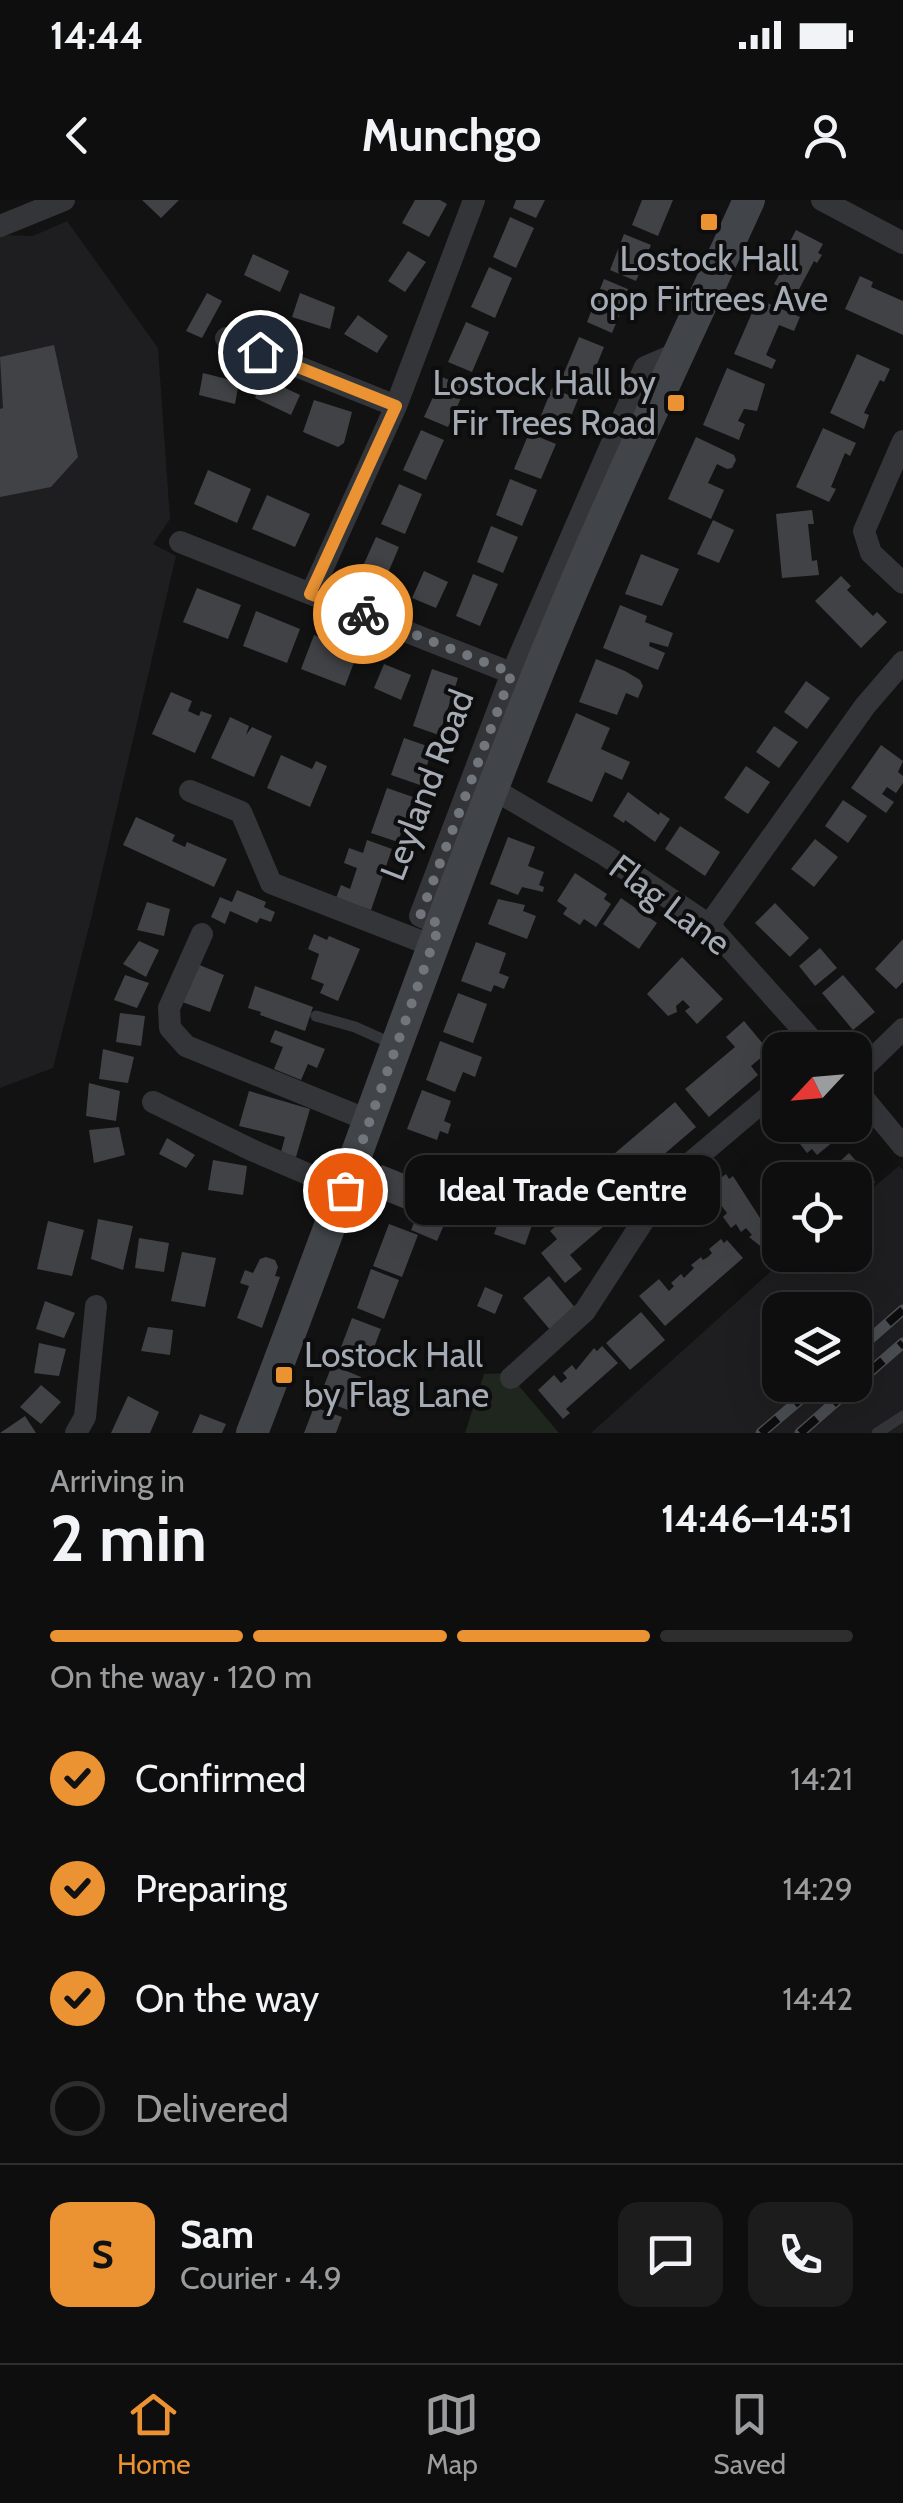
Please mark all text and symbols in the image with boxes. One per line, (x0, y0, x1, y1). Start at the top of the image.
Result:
text: 14:44 (50, 12, 143, 59)
icon: back (50, 108, 105, 163)
text: Munchgo (362, 108, 541, 162)
icon: person (798, 108, 853, 163)
marker: Lostock Hall opp Firtrees Ave (698, 211, 720, 233)
place label: Lostock Hall opp Firtrees Ave (590, 237, 828, 320)
pin (218, 310, 303, 395)
icon: home (233, 325, 288, 380)
place label: Lostock Hall by Fir Trees Road (432, 361, 656, 444)
marker: Lostock Hall by Fir Trees Road (665, 392, 687, 414)
courier (313, 564, 413, 664)
icon: bike (336, 587, 391, 642)
street label: Leyland Road (371, 684, 483, 886)
street label: Flag Lane (601, 845, 739, 964)
north arrow (762, 1032, 872, 1142)
map controls (762, 1032, 872, 1402)
pin (303, 1148, 388, 1233)
callout: Ideal Trade Centre (405, 1155, 720, 1225)
button: locate (762, 1162, 872, 1272)
icon: bag (318, 1163, 373, 1218)
text: Ideal Trade Centre (438, 1170, 687, 1209)
button: layers (762, 1292, 872, 1402)
place label: Lostock Hall by Flag Lane (304, 1333, 489, 1416)
marker: Lostock Hall by Flag Lane (273, 1364, 295, 1386)
text: Arriving in (50, 1461, 185, 1500)
text: 14:46–14:51 (661, 1495, 853, 1542)
text: 2 min (50, 1498, 207, 1577)
text: On the way · 120 m (50, 1657, 312, 1696)
icon: check (50, 1751, 105, 1806)
text: Confirmed (135, 1755, 306, 1802)
text: 14:21 (790, 1759, 853, 1798)
icon: check (50, 1861, 105, 1916)
text: Preparing (135, 1865, 287, 1912)
text: 14:29 (782, 1869, 853, 1908)
icon: check (50, 1971, 105, 2026)
text: On the way (135, 1975, 319, 2022)
text: 14:42 (782, 1979, 853, 2018)
text: Delivered (135, 2085, 289, 2132)
button: chat (618, 2202, 723, 2307)
button: phone (748, 2202, 853, 2307)
text: Sam (180, 2211, 254, 2258)
text: S (91, 2231, 114, 2278)
text: Courier · 4.9 (180, 2258, 342, 2297)
tab: Home (117, 2387, 191, 2481)
tab: Map (424, 2387, 479, 2481)
tab: Saved (713, 2387, 786, 2481)

